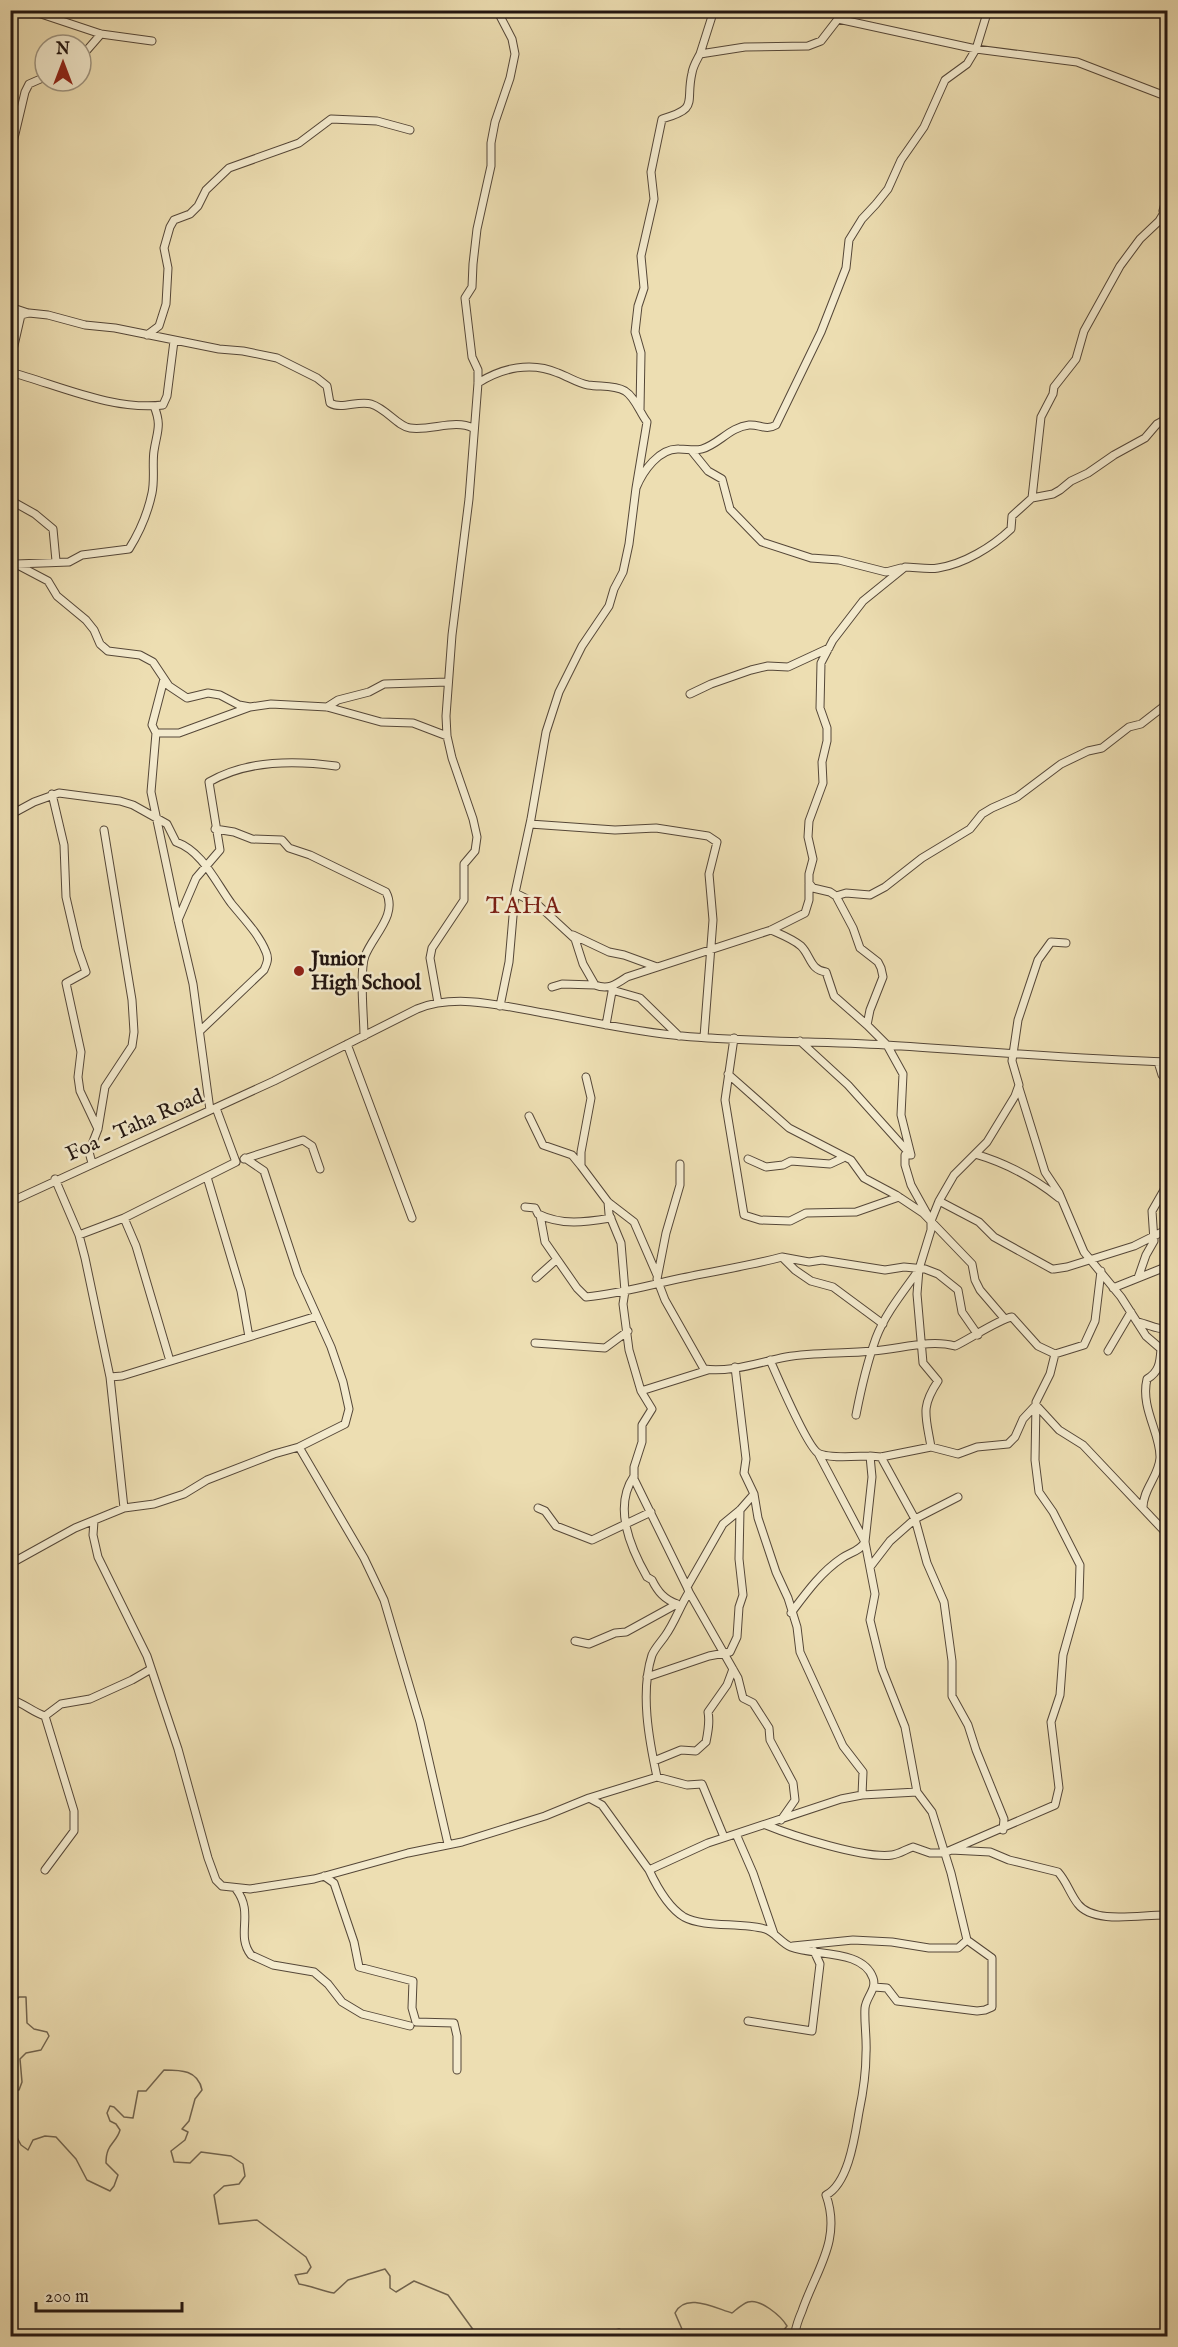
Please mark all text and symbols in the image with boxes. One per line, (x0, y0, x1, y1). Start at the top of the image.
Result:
north arrow (33, 33, 93, 93)
text: N (55, 40, 70, 60)
district label: TAHA (486, 891, 562, 922)
place label: Junior High School (308, 946, 422, 997)
marker: Junior High School (292, 964, 306, 978)
street label: Foa - Taha Road (62, 1083, 209, 1168)
scale bar (36, 2275, 182, 2313)
text: 200 m (45, 2286, 89, 2309)

